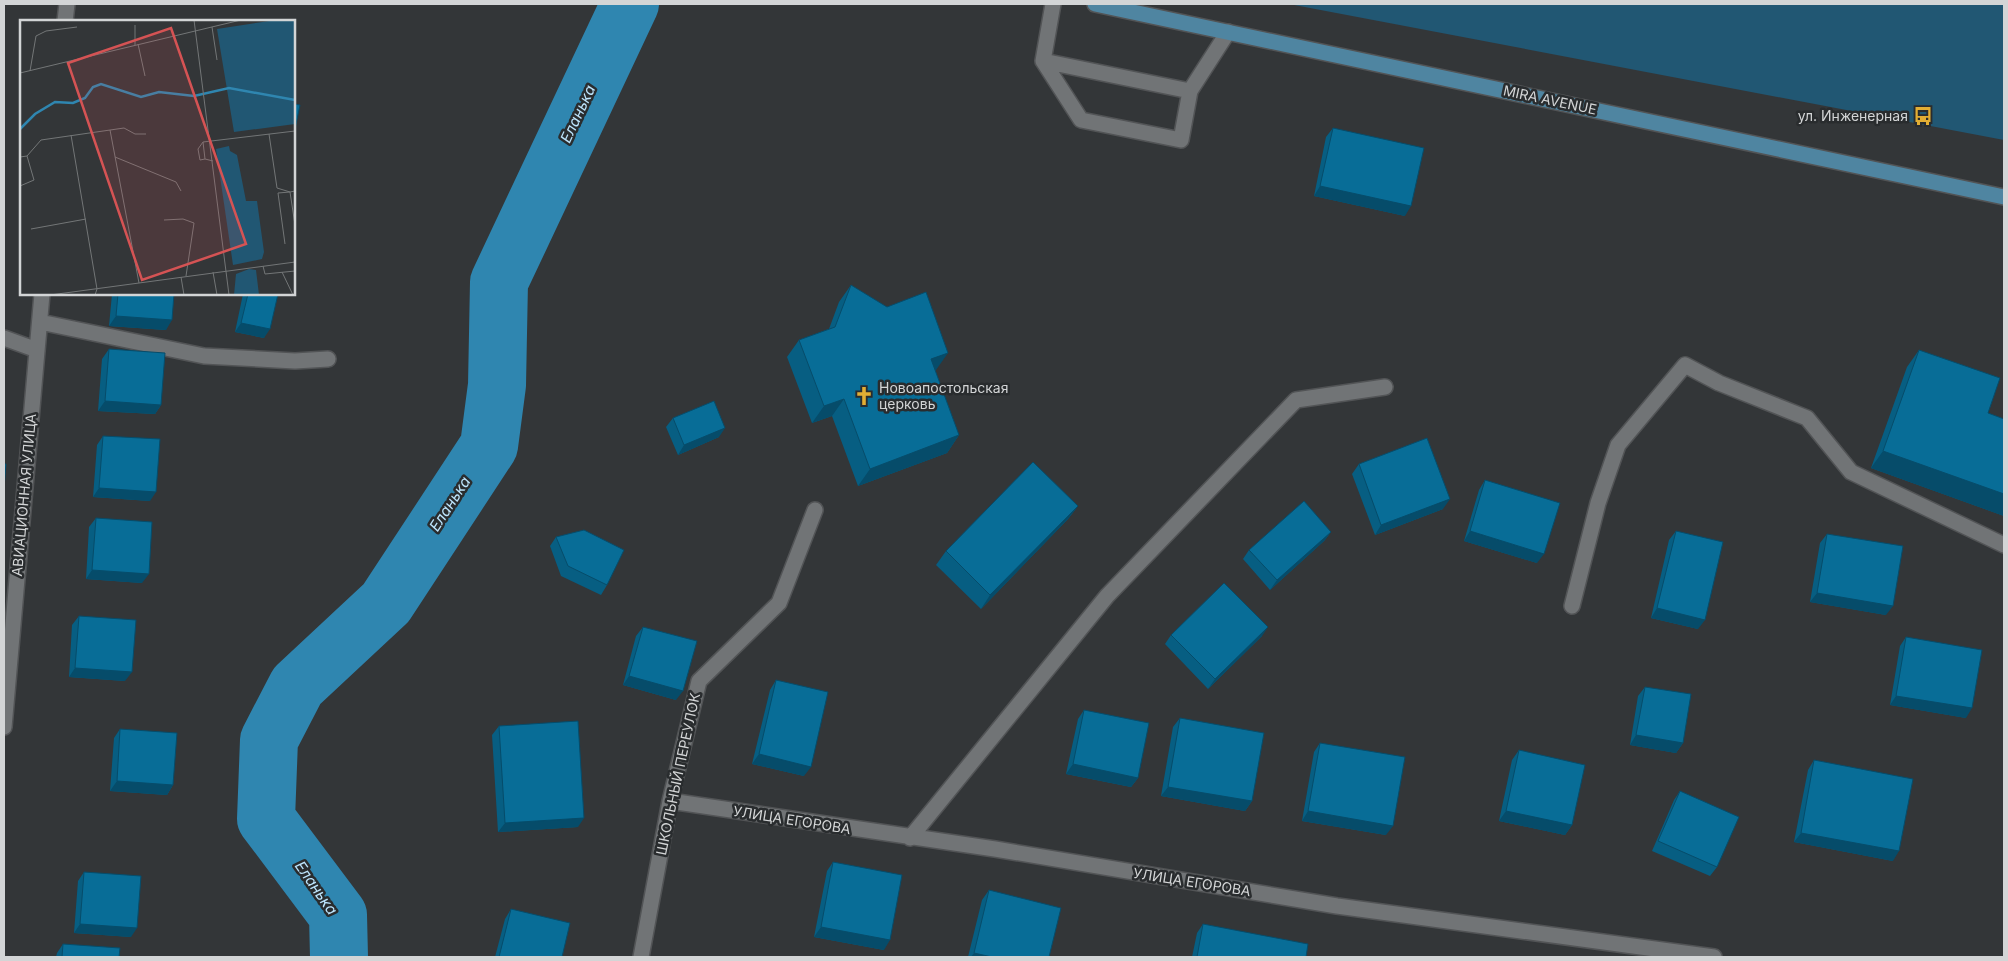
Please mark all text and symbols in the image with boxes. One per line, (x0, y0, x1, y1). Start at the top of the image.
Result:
inset map (20, 20, 295, 295)
street label: MIRA AVENUE (1502, 81, 1598, 118)
water label: Еланька (556, 82, 599, 146)
bus stop icon: ул. Инженерная (1912, 105, 1934, 127)
place label: ул. Инженерная (1798, 107, 1908, 124)
place label: Новоапостольская церковь (879, 379, 1009, 412)
church icon: Новоапостольская церковь (853, 385, 875, 407)
street label: АВИАЦИОННАЯ УЛИЦА (8, 413, 39, 577)
water label: Еланька (425, 473, 474, 535)
street label: ШКОЛЬНЫЙ ПЕРЕУЛОК (651, 690, 703, 857)
street label: УЛИЦА ЕГОРОВА (732, 802, 852, 837)
water label: Еланька (291, 857, 342, 918)
street label: УЛИЦА ЕГОРОВА (1132, 864, 1252, 899)

